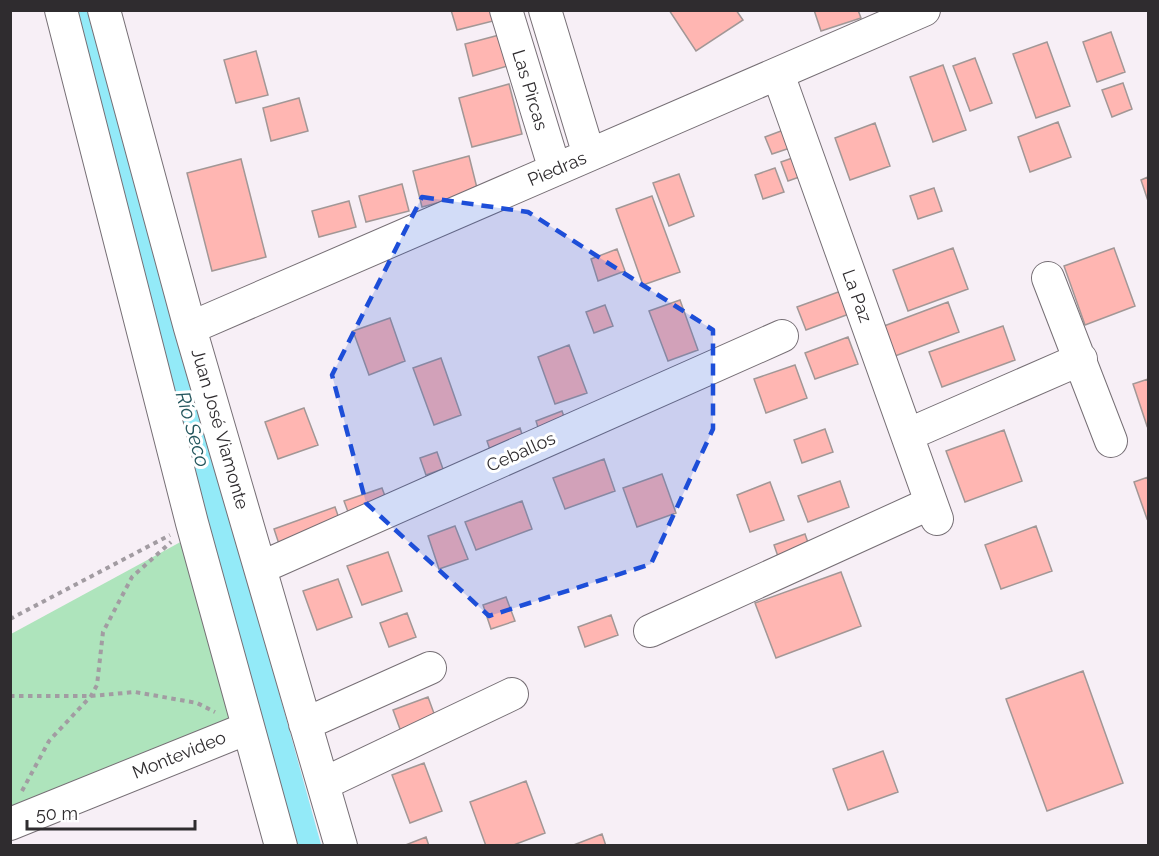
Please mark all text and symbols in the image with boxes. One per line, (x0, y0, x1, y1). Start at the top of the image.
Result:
street label: Las Pircas (508, 47, 553, 133)
street label: Piedras (524, 147, 590, 190)
street label: La Paz (838, 267, 877, 325)
street label: Juan José Viamonte (187, 346, 254, 512)
water label: Río Seco (171, 388, 215, 470)
street label: Ceballos (483, 427, 559, 476)
street label: Montevideo (129, 726, 229, 783)
scale bar (27, 793, 195, 831)
text: 50 m (36, 803, 78, 824)

